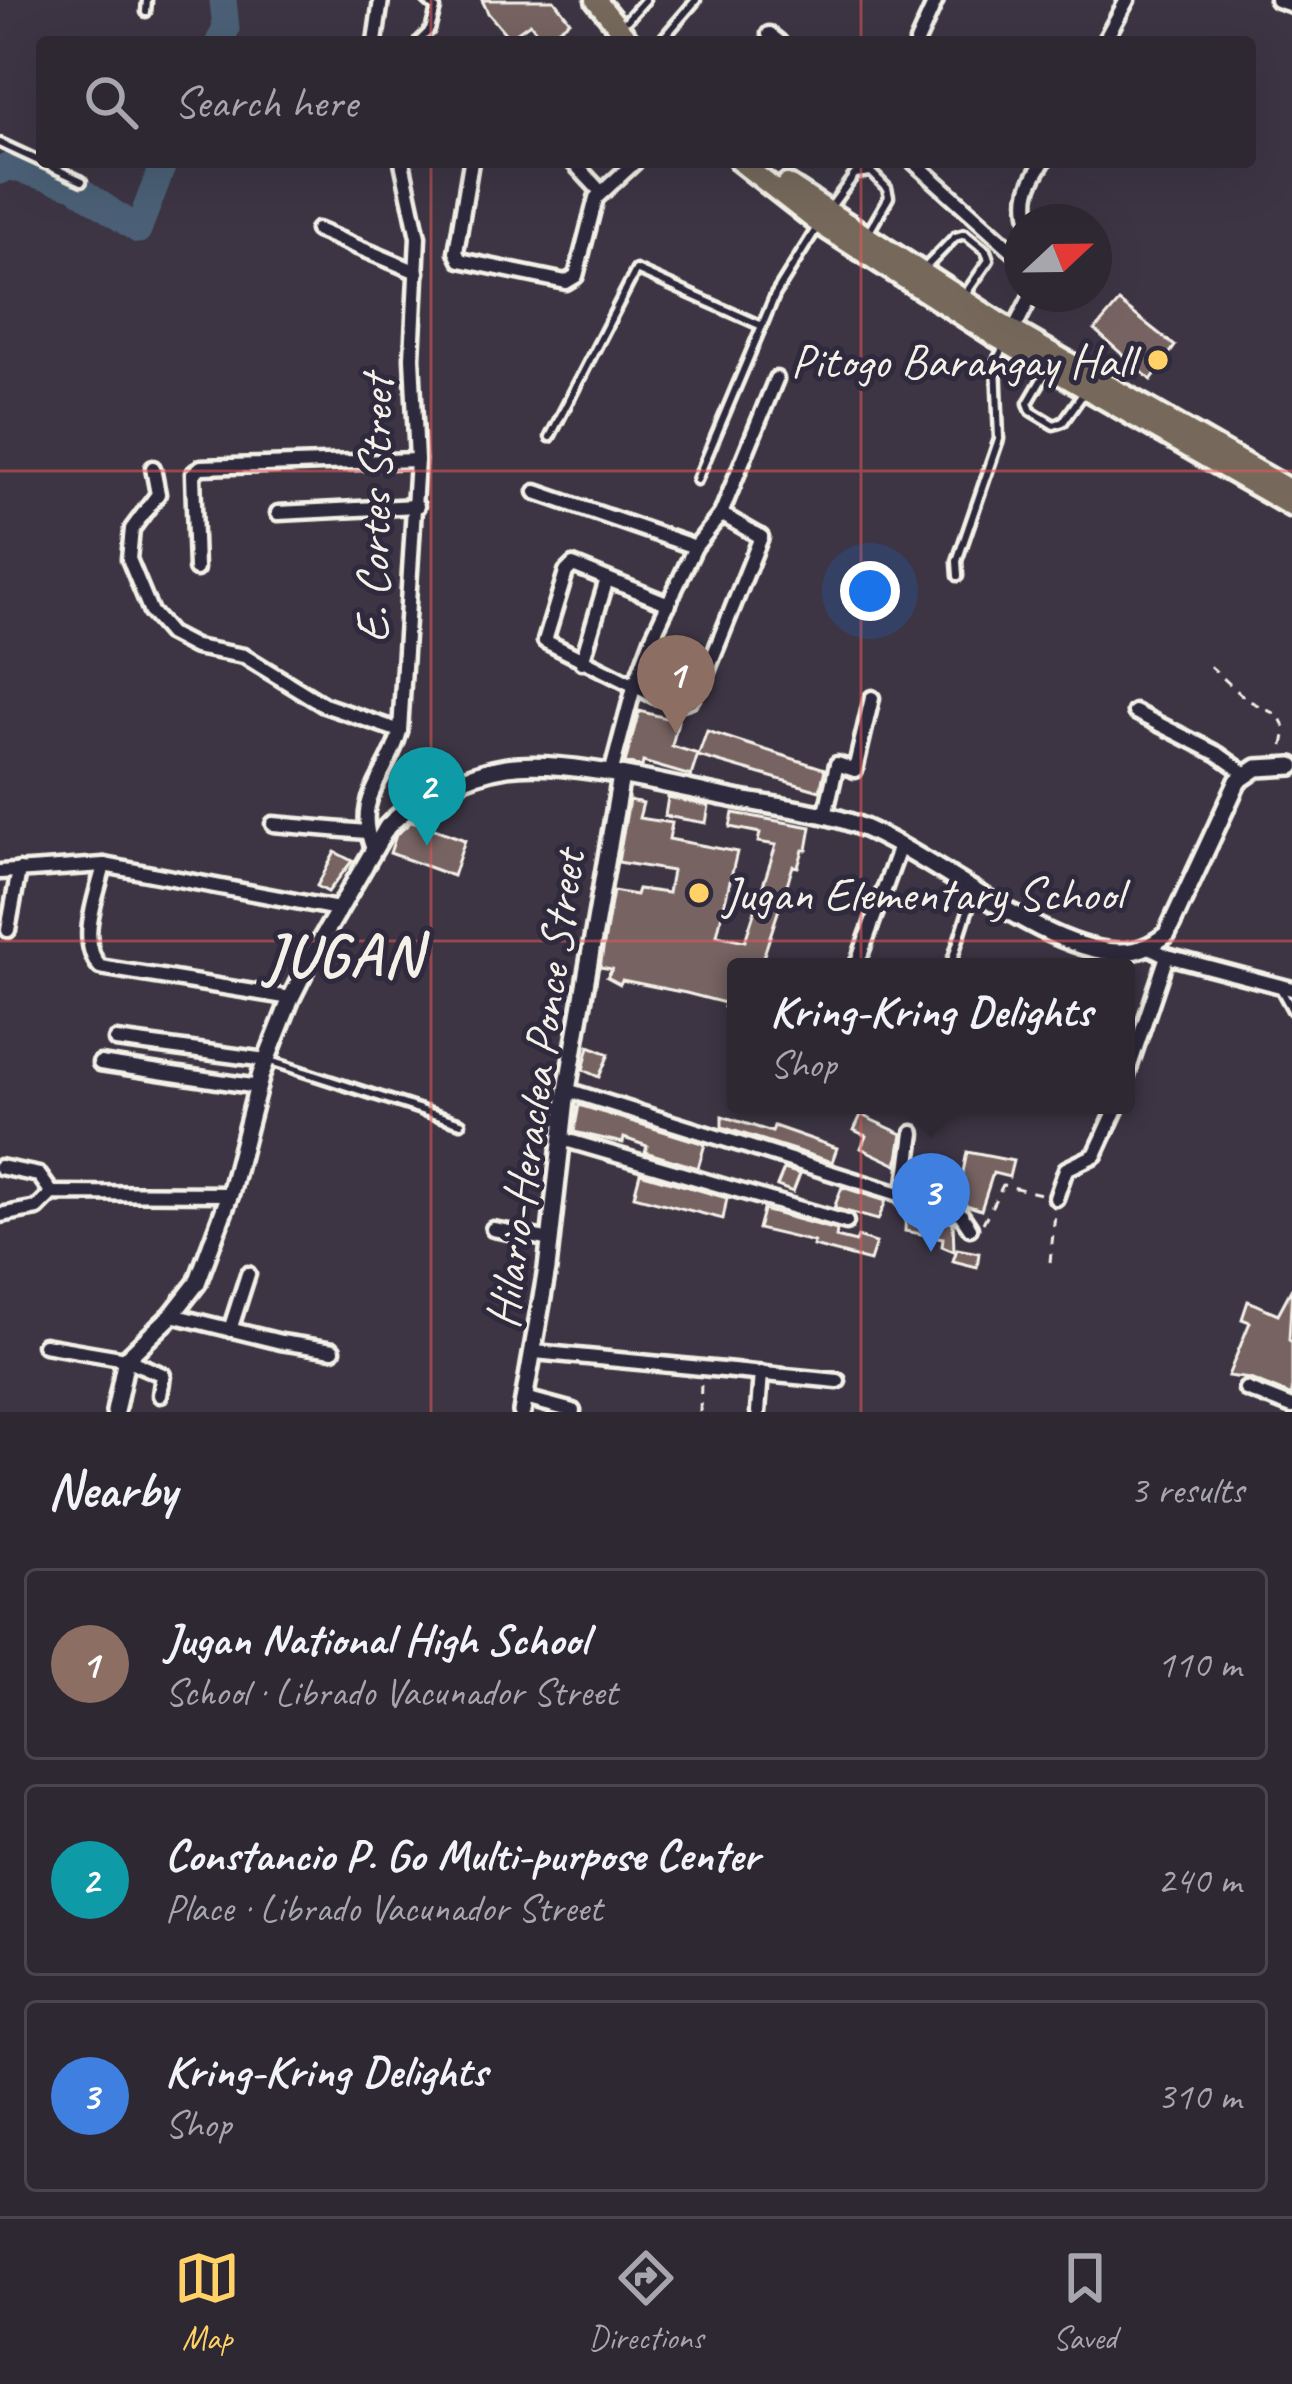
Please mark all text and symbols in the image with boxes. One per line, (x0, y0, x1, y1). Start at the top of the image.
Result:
search box (36, 36, 1256, 168)
icon: search (78, 69, 144, 135)
text: Search here (174, 74, 357, 131)
north arrow (1004, 204, 1112, 312)
place label: Pitogo Barangay Hall (791, 331, 1142, 391)
marker: Pitogo Barangay Hall (1145, 347, 1171, 373)
street label: E. Cortes Street (342, 369, 406, 643)
your location (840, 561, 900, 621)
pin: 1 (637, 635, 715, 734)
pin: 2 (388, 747, 466, 846)
street label: Hilario-Heraclea Ponce Street (472, 842, 599, 1332)
place label: Jugan Elementary School (721, 864, 1131, 924)
marker: Jugan Elementary School (686, 880, 712, 906)
district label: JUGAN (260, 917, 430, 993)
popup (727, 958, 1135, 1114)
text: Kring-Kring Delights (770, 983, 1092, 1040)
text: Shop (770, 1040, 836, 1089)
pin: 3 (892, 1153, 970, 1252)
text: Nearby (48, 1458, 176, 1522)
text: 3 results (1130, 1466, 1244, 1515)
text: Jugan National High School (165, 1611, 588, 1668)
text: 1 (81, 1640, 99, 1689)
text: 110 m (1157, 1640, 1241, 1689)
text: School · Librado Vacunador Street (165, 1668, 617, 1717)
text: Constancio P. Go Multi-purpose Center (165, 1827, 759, 1884)
text: 2 (81, 1856, 99, 1905)
text: 240 m (1157, 1856, 1241, 1905)
text: Place · Librado Vacunador Street (165, 1884, 602, 1933)
text: Kring-Kring Delights (165, 2043, 487, 2100)
text: 3 (81, 2072, 99, 2121)
text: 310 m (1157, 2072, 1241, 2121)
text: Shop (165, 2100, 231, 2149)
tab: Map (174, 2245, 240, 2359)
tab: Directions (589, 2245, 703, 2359)
tab: Saved (1052, 2245, 1118, 2359)

